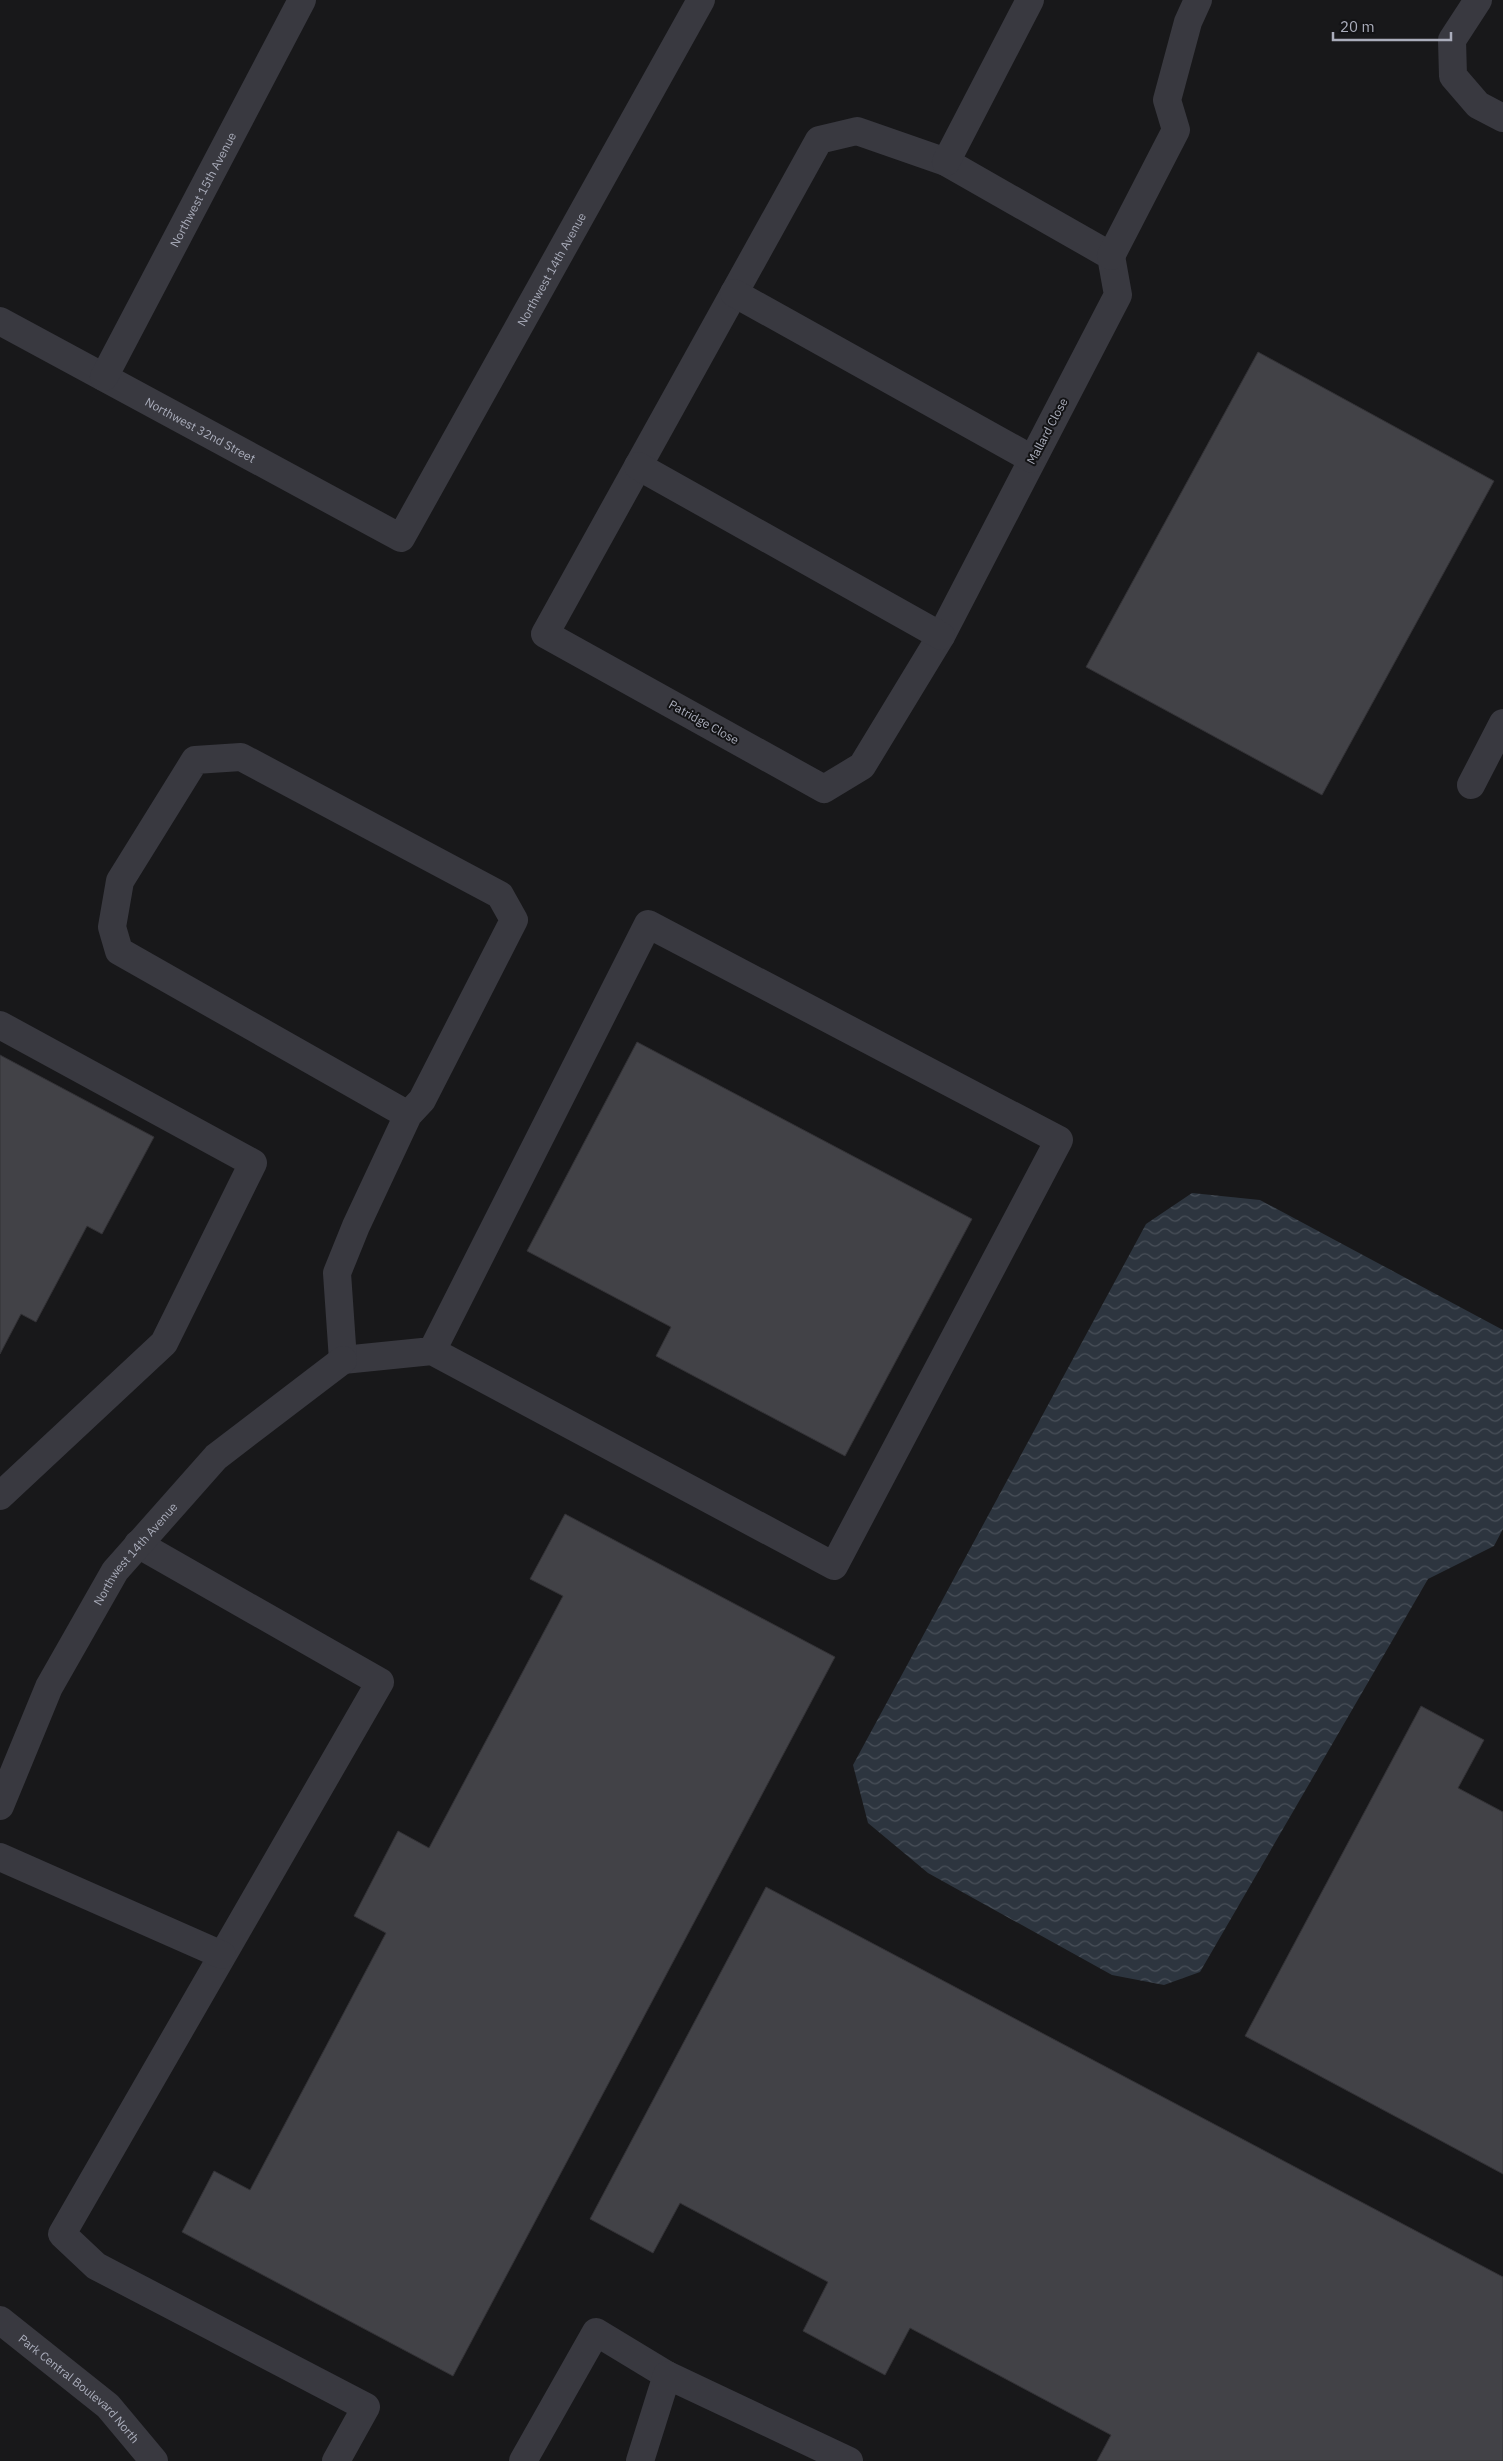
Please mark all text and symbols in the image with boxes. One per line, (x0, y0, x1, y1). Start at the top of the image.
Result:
scale bar (1333, 10, 1450, 42)
text: 20 m (1340, 17, 1375, 36)
street label: Northwest 15th Avenue (166, 129, 239, 249)
street label: Northwest 14th Avenue (513, 209, 589, 328)
street label: Northwest 32nd Street (143, 394, 258, 465)
street label: Mallard Close (1023, 395, 1071, 467)
street label: Patridge Close (666, 697, 742, 748)
street label: Northwest 14th Avenue (90, 1499, 180, 1608)
street label: Park Central Boulevard North (16, 2331, 143, 2446)

